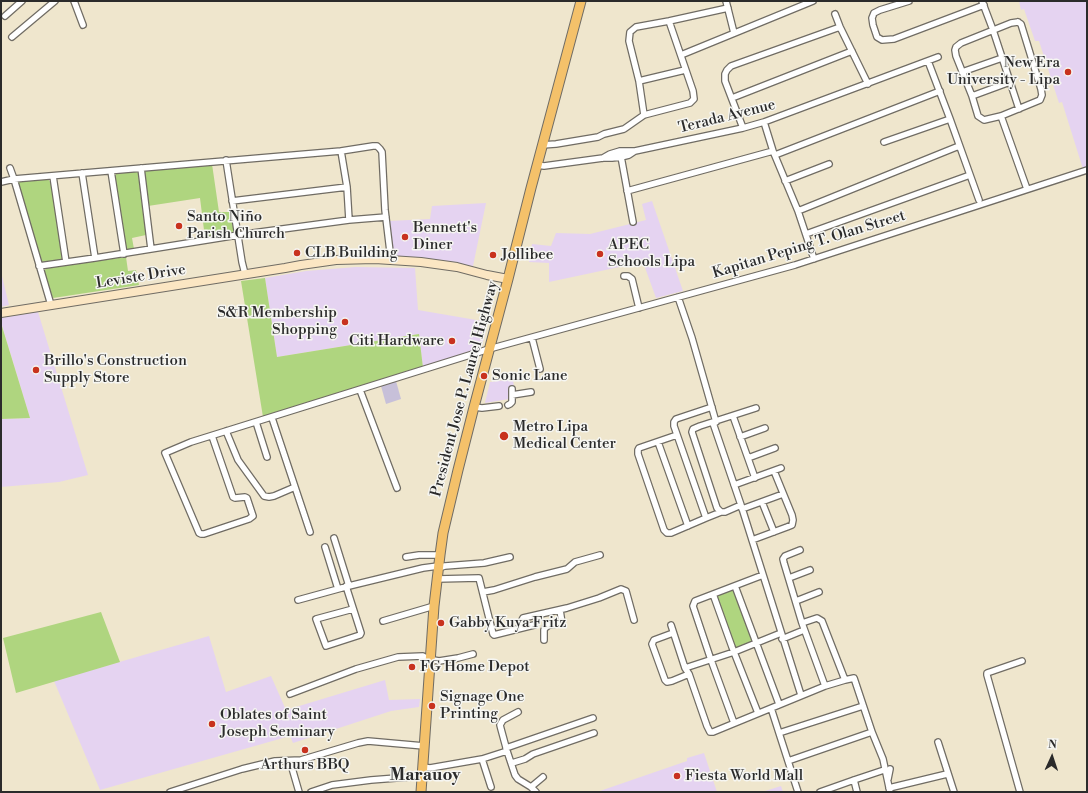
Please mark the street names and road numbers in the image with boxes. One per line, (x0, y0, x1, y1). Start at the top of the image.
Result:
street label: Terada Avenue (677, 96, 777, 138)
street label: Kapitan Peping T. Olan Street (710, 207, 908, 283)
street label: Leviste Drive (95, 261, 187, 293)
street label: President Jose P. Laurel Highway (427, 279, 503, 499)

